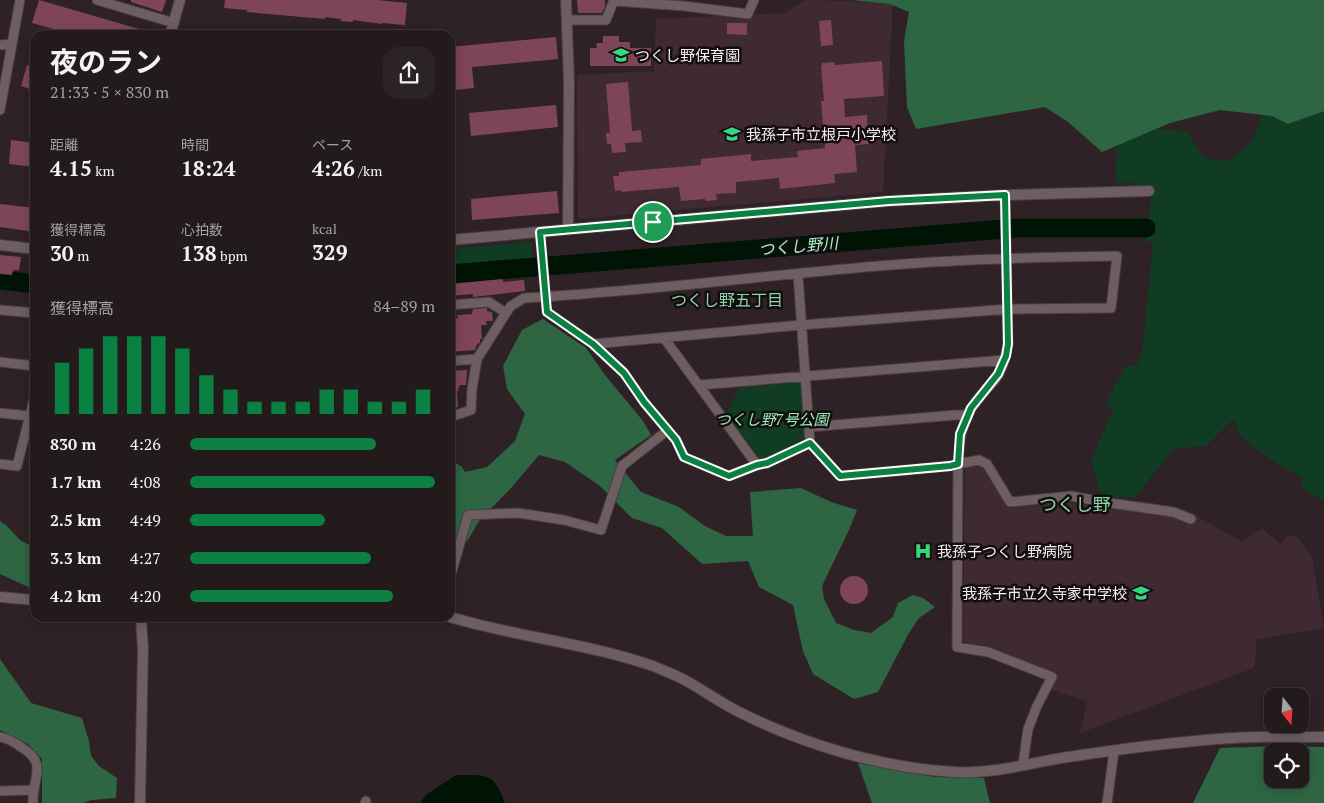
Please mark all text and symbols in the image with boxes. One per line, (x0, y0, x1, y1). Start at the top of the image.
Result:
text: 夜のラン (50, 43, 162, 80)
school or university icon: つくし野保育園 (611, 45, 631, 65)
place label: つくし野保育園 (635, 45, 740, 65)
button: share (383, 47, 435, 99)
text: 21:33 · 5 × 830 m (50, 81, 169, 103)
school or university icon: 我孫子市立根戸小学校 (722, 124, 742, 144)
place label: 我孫子市立根戸小学校 (746, 124, 896, 144)
text: 距離 (50, 135, 78, 154)
text: 時間 (181, 135, 209, 154)
text: ペース (312, 135, 353, 154)
text: 4.15 (50, 154, 92, 182)
text: 18:24 (181, 154, 236, 182)
text: 4:26 (312, 154, 355, 182)
text: km (92, 161, 115, 180)
text: /km (355, 161, 382, 180)
pin (632, 201, 674, 243)
icon: arrive (639, 208, 667, 236)
text: kcal (312, 219, 337, 238)
text: 獲得標高 (50, 220, 106, 239)
text: 心拍数 (181, 220, 223, 239)
water label: つくし野川 (757, 231, 841, 260)
text: 329 (312, 238, 348, 266)
text: 30 (50, 239, 74, 267)
text: 138 (181, 239, 217, 267)
text: m (74, 246, 89, 265)
text: bpm (217, 246, 248, 265)
district label: つくし野五丁目 (671, 289, 783, 311)
text: 84–89 m (373, 295, 435, 317)
text: 獲得標高 (50, 297, 114, 319)
park label: つくし野7号公園 (716, 409, 830, 429)
text: 830 m (50, 433, 96, 455)
text: 4:26 (130, 433, 161, 455)
text: 1.7 km (50, 471, 101, 493)
text: 4:08 (130, 471, 161, 493)
district label: つくし野 (1039, 492, 1111, 516)
text: 2.5 km (50, 509, 101, 531)
text: 4:49 (130, 509, 161, 531)
hospital icon: 我孫子つくし野病院 (913, 541, 933, 561)
place label: 我孫子つくし野病院 (937, 541, 1072, 561)
text: 3.3 km (50, 547, 101, 569)
text: 4:27 (130, 547, 161, 569)
place label: 我孫子市立久寺家中学校 (962, 583, 1127, 603)
school or university icon: 我孫子市立久寺家中学校 (1131, 583, 1151, 603)
text: 4.2 km (50, 585, 101, 607)
text: 4:20 (130, 585, 161, 607)
north arrow (1264, 688, 1309, 732)
map controls (1264, 688, 1309, 788)
button: locate (1264, 743, 1309, 788)

